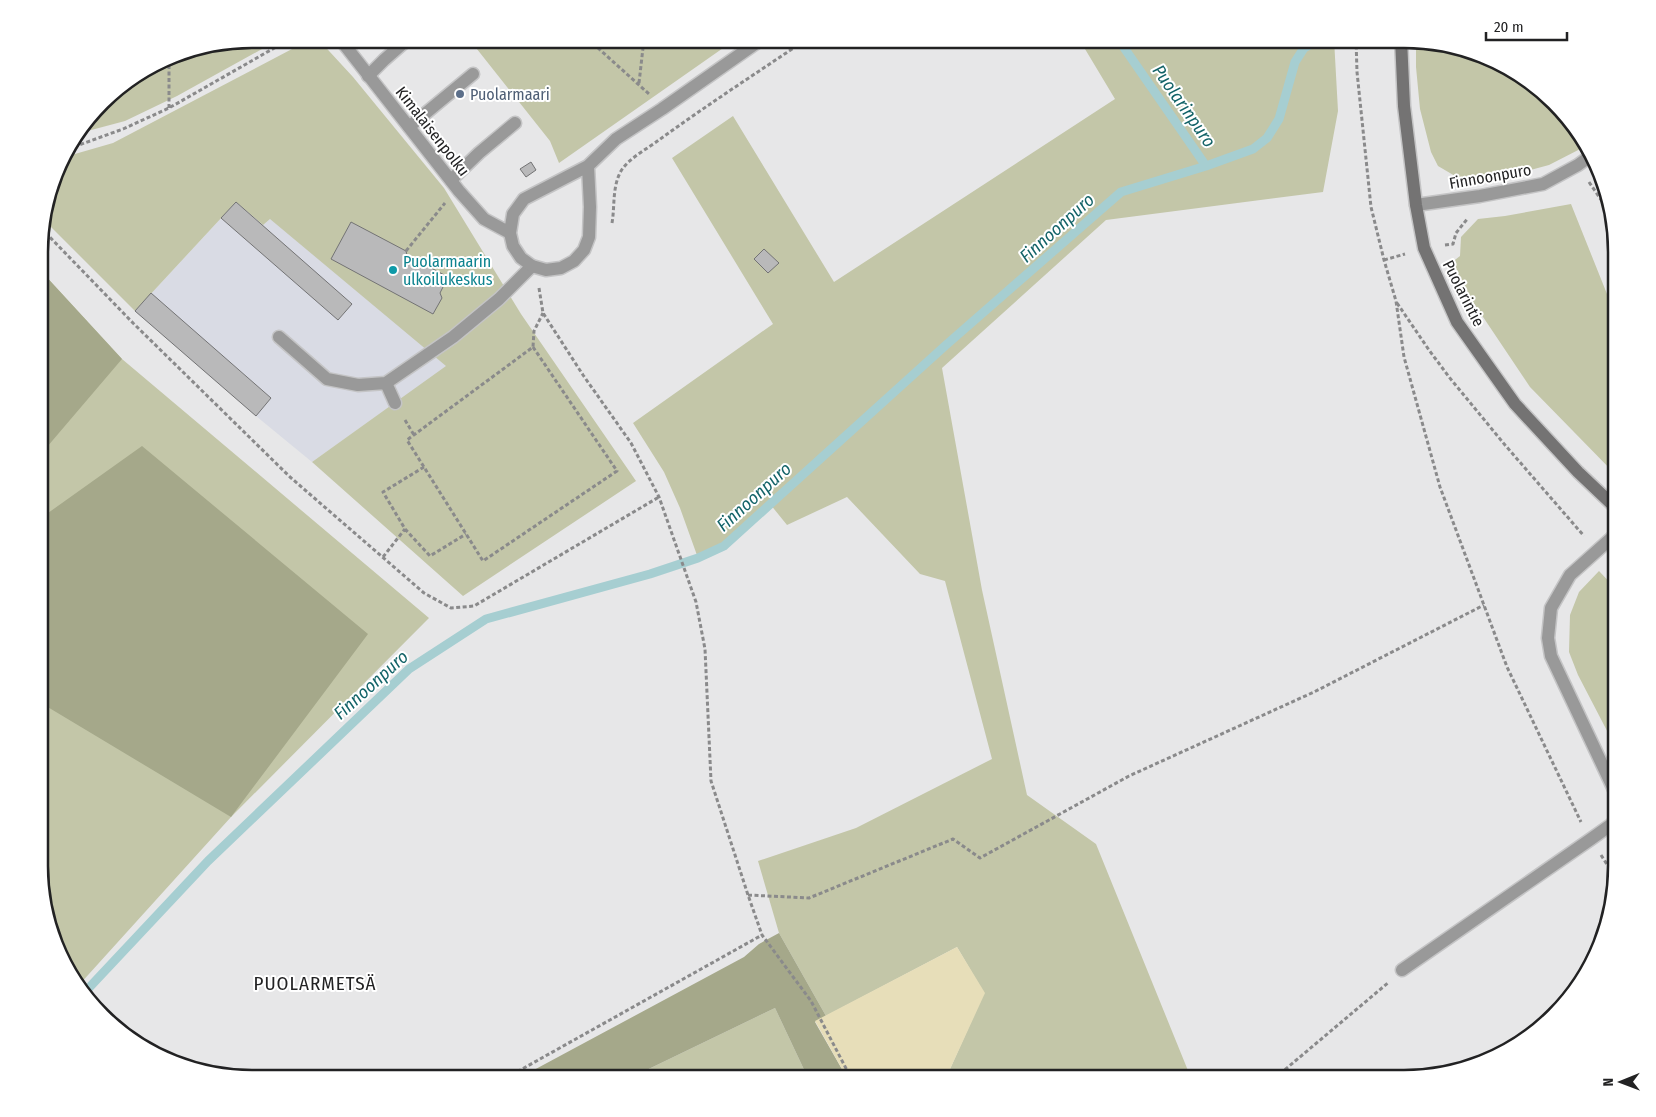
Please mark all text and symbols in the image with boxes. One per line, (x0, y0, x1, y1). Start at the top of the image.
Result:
scale bar (1486, 10, 1567, 42)
text: 20 m (1494, 18, 1524, 36)
water label: Puolarinpuro (1148, 61, 1220, 151)
street label: Kimalaisenpolku (392, 83, 474, 180)
place label: Puolarmaari (470, 85, 550, 104)
marker: Puolarmaari (454, 88, 466, 100)
street label: Finnoonpuro (1448, 160, 1533, 193)
water label: Finnoonpuro (1015, 189, 1099, 267)
place label: Puolarmaarin ulkoilukeskus (403, 252, 493, 289)
street label: Puolarintie (1439, 257, 1488, 330)
marker: Puolarmaarin ulkoilukeskus (387, 264, 399, 276)
water label: Finnoonpuro (712, 458, 796, 536)
water label: Finnoonpuro (329, 646, 413, 724)
district label: PUOLARMETSÄ (254, 972, 376, 995)
north arrow (1596, 1057, 1646, 1107)
text: N (1600, 1078, 1617, 1087)

